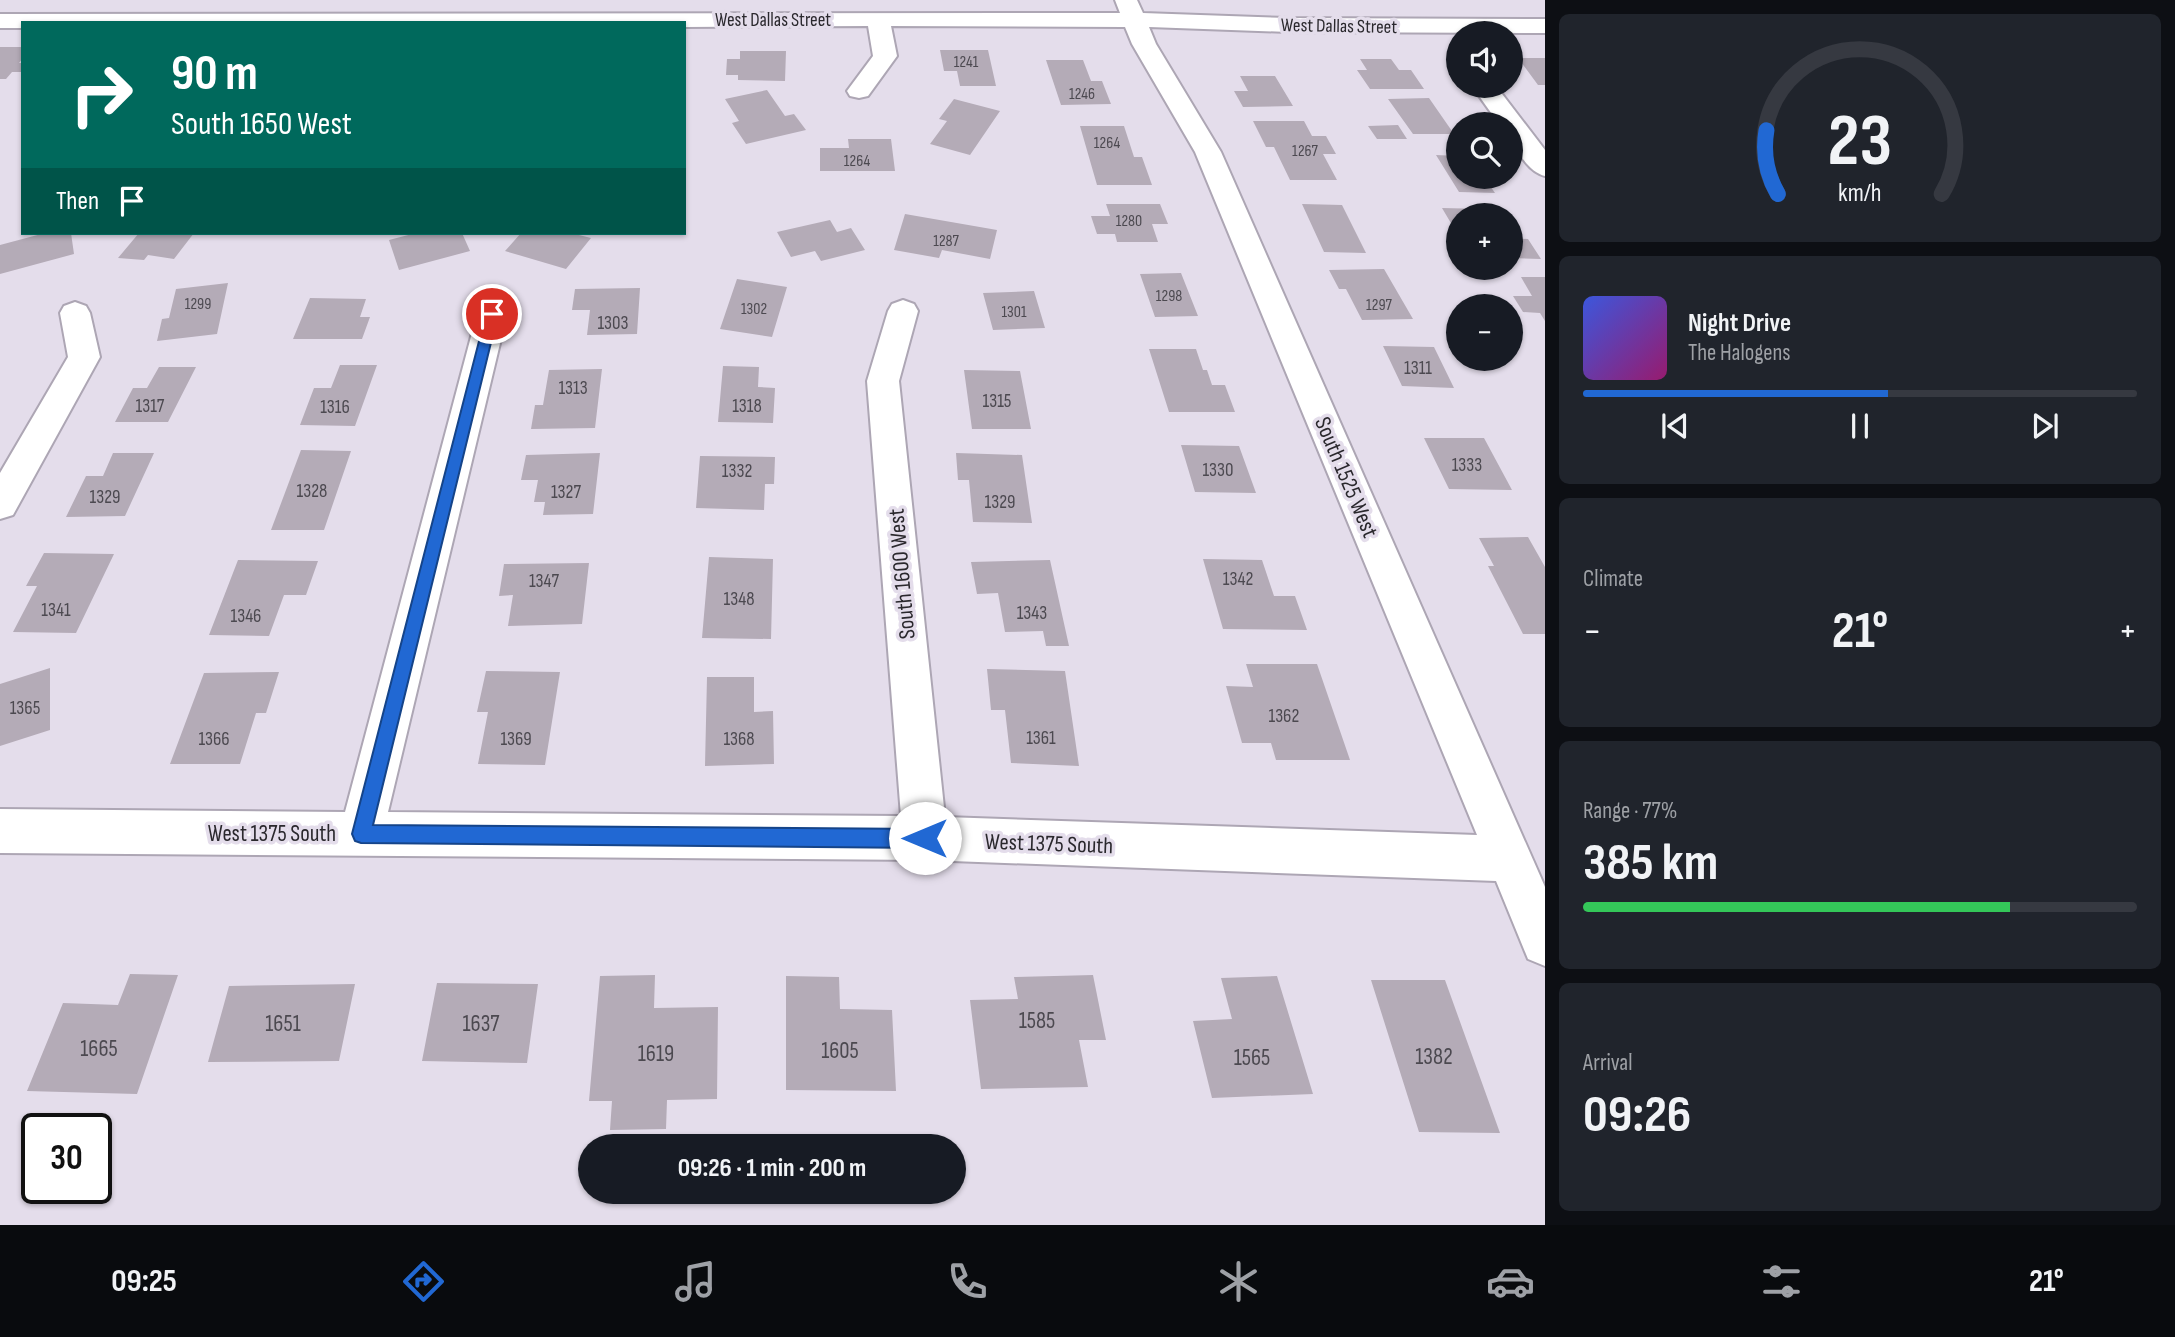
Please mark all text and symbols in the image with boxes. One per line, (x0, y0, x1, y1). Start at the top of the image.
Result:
street label: West Dallas Street (715, 9, 831, 32)
street label: West Dallas Street (1281, 14, 1397, 39)
map controls (1446, 21, 1523, 371)
button: sound (1446, 21, 1523, 98)
text: 90 m (171, 45, 258, 104)
icon: right (56, 49, 147, 140)
house number: 1241 (954, 53, 979, 72)
house number: 1246 (1069, 85, 1095, 104)
text: 23 (1828, 98, 1892, 186)
text: South 1650 West (171, 105, 352, 144)
button: search (1446, 112, 1523, 189)
house number: 1264 (1094, 134, 1120, 153)
house number: 1267 (1292, 142, 1318, 161)
house number: 1264 (844, 152, 870, 171)
text: km/h (1838, 178, 1882, 209)
icon: arrive (113, 182, 151, 220)
text: Then (56, 186, 99, 217)
button: + (1446, 203, 1523, 280)
house number: 1280 (1116, 212, 1142, 231)
house number: 1287 (933, 232, 959, 251)
pin (462, 284, 522, 344)
house number: 1298 (1156, 287, 1182, 306)
button: − (1446, 294, 1523, 371)
house number: 1299 (185, 295, 211, 314)
icon: arrive (473, 295, 511, 333)
house number: 1297 (1366, 296, 1393, 315)
house number: 1302 (741, 300, 767, 319)
house number: 1301 (1001, 303, 1027, 322)
text: Night Drive (1688, 308, 1791, 339)
house number: 1303 (597, 312, 629, 335)
text: The Halogens (1688, 339, 1791, 367)
house number: 1311 (1404, 357, 1432, 380)
house number: 1313 (558, 377, 588, 400)
house number: 1315 (983, 390, 1011, 413)
house number: 1317 (136, 395, 165, 418)
house number: 1318 (732, 395, 762, 418)
house number: 1316 (320, 396, 350, 419)
icon: previous (1656, 407, 1694, 445)
icon: pause (1841, 407, 1879, 445)
icon: next (2026, 407, 2064, 445)
street label: South 1525 West (1308, 413, 1384, 542)
house number: 1333 (1452, 454, 1482, 477)
house number: 1330 (1202, 459, 1234, 482)
house number: 1332 (722, 460, 752, 483)
house number: 1328 (297, 480, 327, 503)
house number: 1327 (551, 481, 581, 504)
house number: 1329 (90, 486, 120, 509)
house number: 1329 (985, 491, 1015, 514)
street label: South 1600 West (882, 507, 922, 640)
text: Climate (1583, 565, 1643, 593)
house number: 1342 (1223, 568, 1253, 591)
house number: 1347 (529, 570, 559, 593)
house number: 1348 (724, 588, 754, 611)
house number: 1341 (41, 599, 71, 622)
text: 21° (1832, 600, 1888, 663)
house number: 1343 (1017, 602, 1047, 625)
house number: 1346 (231, 605, 261, 628)
text: − (1583, 609, 1602, 654)
text: + (2118, 609, 2137, 654)
house number: 1365 (10, 697, 40, 720)
house number: 1362 (1269, 705, 1299, 728)
house number: 1361 (1026, 727, 1056, 750)
house number: 1366 (198, 728, 230, 751)
house number: 1369 (500, 728, 532, 751)
house number: 1368 (723, 728, 755, 751)
text: Range · 77% (1583, 797, 1677, 825)
position arrow (888, 801, 962, 875)
street label: West 1375 South (208, 820, 336, 848)
street label: West 1375 South (984, 828, 1114, 860)
text: 385 km (1583, 832, 1718, 895)
house number: 1585 (1019, 1007, 1055, 1035)
house number: 1651 (265, 1010, 301, 1038)
house number: 1637 (463, 1010, 499, 1038)
house number: 1665 (80, 1035, 118, 1063)
house number: 1605 (821, 1037, 859, 1065)
house number: 1619 (638, 1040, 674, 1068)
house number: 1382 (1415, 1043, 1453, 1071)
house number: 1565 (1234, 1044, 1270, 1072)
text: Arrival (1583, 1049, 1632, 1077)
text: 09:26 (1583, 1084, 1691, 1147)
speed limit sign: 30 (21, 1113, 112, 1204)
text: 09:26 · 1 min · 200 m (678, 1153, 866, 1184)
icon: directions (399, 1257, 448, 1306)
icon: music (671, 1257, 720, 1306)
icon: phone (943, 1257, 992, 1306)
icon: climate (1214, 1257, 1263, 1306)
icon: car (1486, 1257, 1535, 1306)
icon: filters (1757, 1257, 1806, 1306)
text: 09:25 (111, 1262, 177, 1301)
text: 21° (2029, 1262, 2064, 1301)

